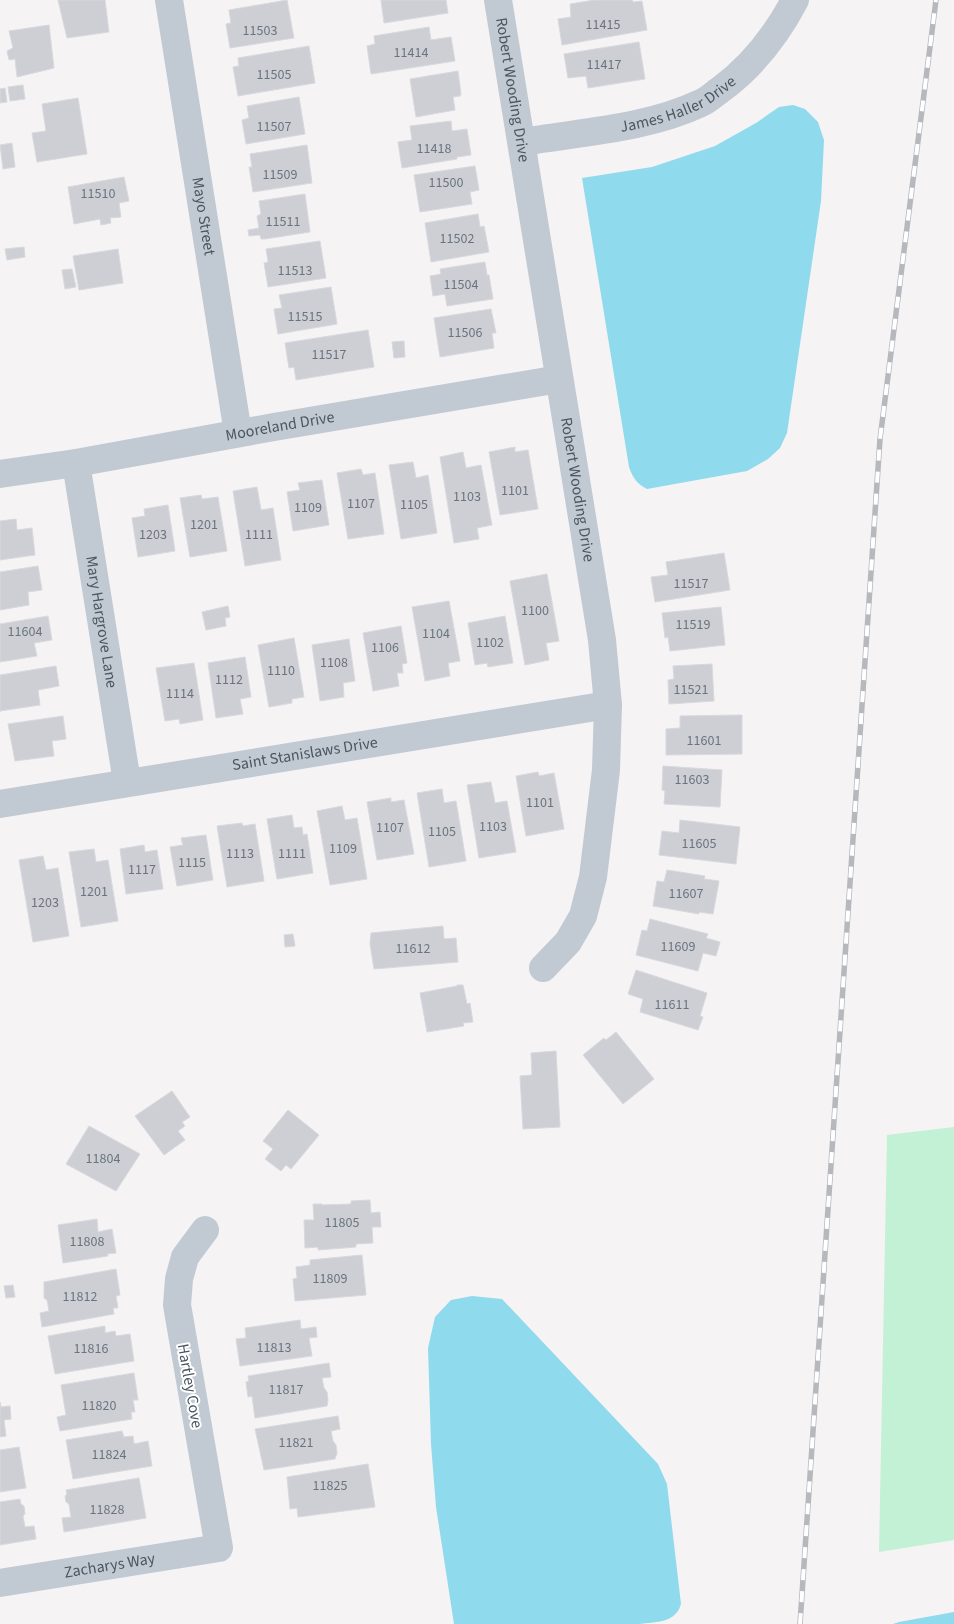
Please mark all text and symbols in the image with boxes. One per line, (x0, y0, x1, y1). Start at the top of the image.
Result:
house number: 11415 (586, 15, 620, 35)
street label: Robert Wooding Drive (490, 16, 535, 164)
house number: 11503 (243, 21, 277, 41)
house number: 11414 (394, 43, 428, 63)
house number: 11417 (587, 55, 621, 75)
house number: 11505 (257, 65, 291, 85)
street label: James Haller Drive (618, 71, 741, 138)
house number: 11507 (257, 117, 291, 137)
house number: 11418 (417, 139, 451, 159)
house number: 11509 (263, 165, 297, 185)
house number: 11500 (429, 173, 463, 193)
street label: Mayo Street (186, 175, 221, 258)
house number: 11510 (81, 184, 115, 204)
house number: 11511 (266, 212, 300, 232)
house number: 11502 (440, 229, 474, 249)
house number: 11513 (278, 261, 312, 281)
house number: 11504 (444, 275, 478, 295)
house number: 11515 (288, 307, 322, 327)
house number: 11506 (448, 323, 482, 343)
house number: 11517 (312, 345, 346, 365)
street label: Mooreland Drive (224, 406, 336, 447)
street label: Robert Wooding Drive (555, 416, 600, 564)
house number: 1101 (501, 481, 529, 501)
house number: 1103 (453, 487, 481, 507)
house number: 1107 (347, 494, 375, 514)
house number: 1105 (400, 495, 428, 515)
house number: 1109 (294, 498, 322, 518)
house number: 1201 (190, 515, 218, 535)
house number: 1203 (139, 525, 167, 545)
house number: 1111 (245, 525, 273, 545)
street label: Mary Hargrove Lane (80, 554, 123, 690)
house number: 11517 (674, 574, 708, 594)
house number: 1100 (521, 601, 549, 621)
house number: 11519 (676, 615, 710, 635)
house number: 11604 (8, 622, 42, 642)
house number: 1104 (422, 624, 450, 644)
house number: 1102 (476, 633, 504, 653)
house number: 1106 (371, 638, 399, 658)
house number: 1108 (320, 653, 348, 673)
house number: 1110 (267, 661, 295, 681)
house number: 1112 (215, 670, 243, 690)
house number: 11521 (674, 680, 708, 700)
house number: 1114 (166, 684, 194, 704)
street label: Saint Stanislaws Drive (231, 731, 379, 776)
house number: 11601 (687, 731, 721, 751)
house number: 11603 (675, 770, 709, 790)
house number: 1101 (526, 793, 554, 813)
house number: 1103 (479, 817, 507, 837)
house number: 1107 (376, 818, 404, 838)
house number: 1105 (428, 822, 456, 842)
house number: 11605 (682, 834, 716, 854)
house number: 1109 (329, 839, 357, 859)
house number: 1113 (226, 844, 254, 864)
house number: 1111 (278, 844, 306, 864)
house number: 1115 (178, 853, 206, 873)
house number: 1117 (128, 860, 156, 880)
house number: 1201 (80, 882, 108, 902)
house number: 11607 (669, 884, 703, 904)
house number: 1203 (31, 893, 59, 913)
house number: 11609 (661, 937, 695, 957)
house number: 11612 (396, 939, 430, 959)
house number: 11611 (655, 995, 689, 1015)
house number: 11804 (86, 1149, 120, 1169)
house number: 11805 (325, 1213, 359, 1233)
house number: 11808 (70, 1232, 104, 1252)
house number: 11809 (313, 1269, 347, 1289)
house number: 11812 (63, 1287, 97, 1307)
house number: 11813 (257, 1338, 291, 1358)
house number: 11816 (74, 1339, 108, 1359)
street label: Hartley Cove (172, 1342, 208, 1430)
house number: 11817 (269, 1380, 303, 1400)
house number: 11820 (82, 1396, 116, 1416)
house number: 11821 (279, 1433, 313, 1453)
house number: 11824 (92, 1445, 126, 1465)
house number: 11825 (313, 1476, 347, 1496)
house number: 11828 (90, 1500, 124, 1520)
street label: Zacharys Way (63, 1547, 157, 1584)

